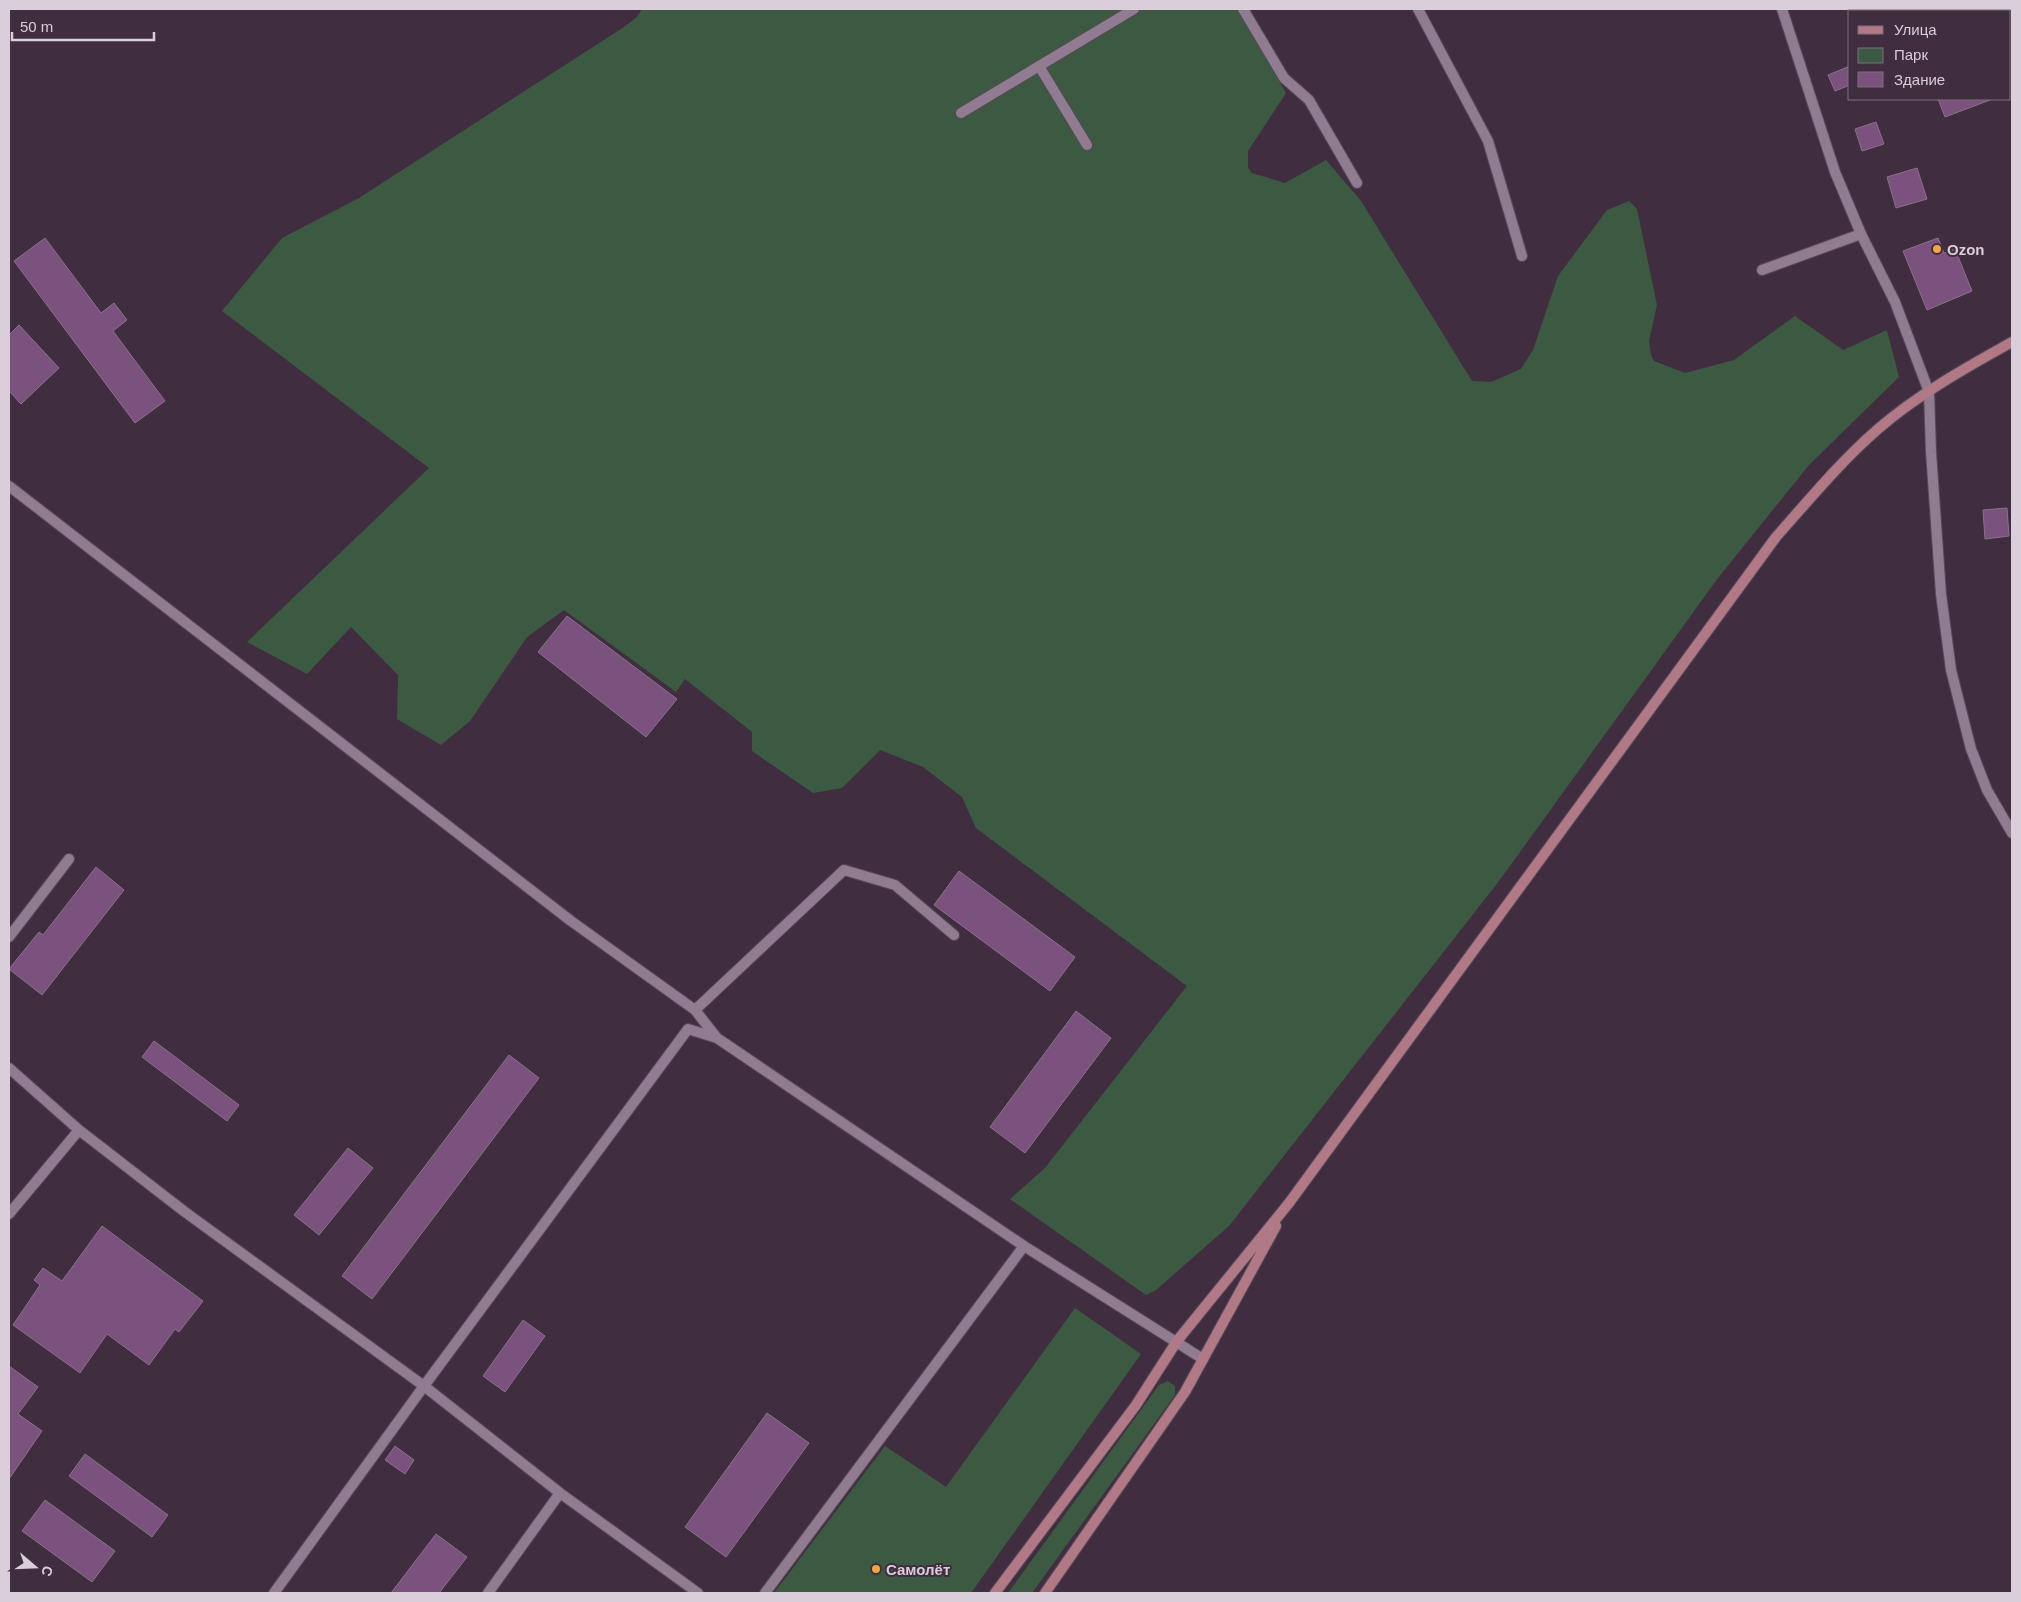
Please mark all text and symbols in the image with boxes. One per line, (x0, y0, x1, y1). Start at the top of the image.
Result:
scale bar (12, 10, 155, 42)
legend (1848, 10, 2011, 100)
text: 50 m (20, 18, 53, 35)
text: Улица (1894, 21, 1937, 38)
text: Парк (1894, 46, 1928, 63)
text: Здание (1894, 71, 1945, 88)
place label: Ozon (1947, 241, 1985, 258)
marker: Ozon (1931, 243, 1943, 255)
north arrow (10, 1542, 60, 1592)
place label: Самолёт (886, 1561, 950, 1578)
marker: Самолёт (870, 1563, 882, 1575)
text: С (38, 1564, 57, 1579)

